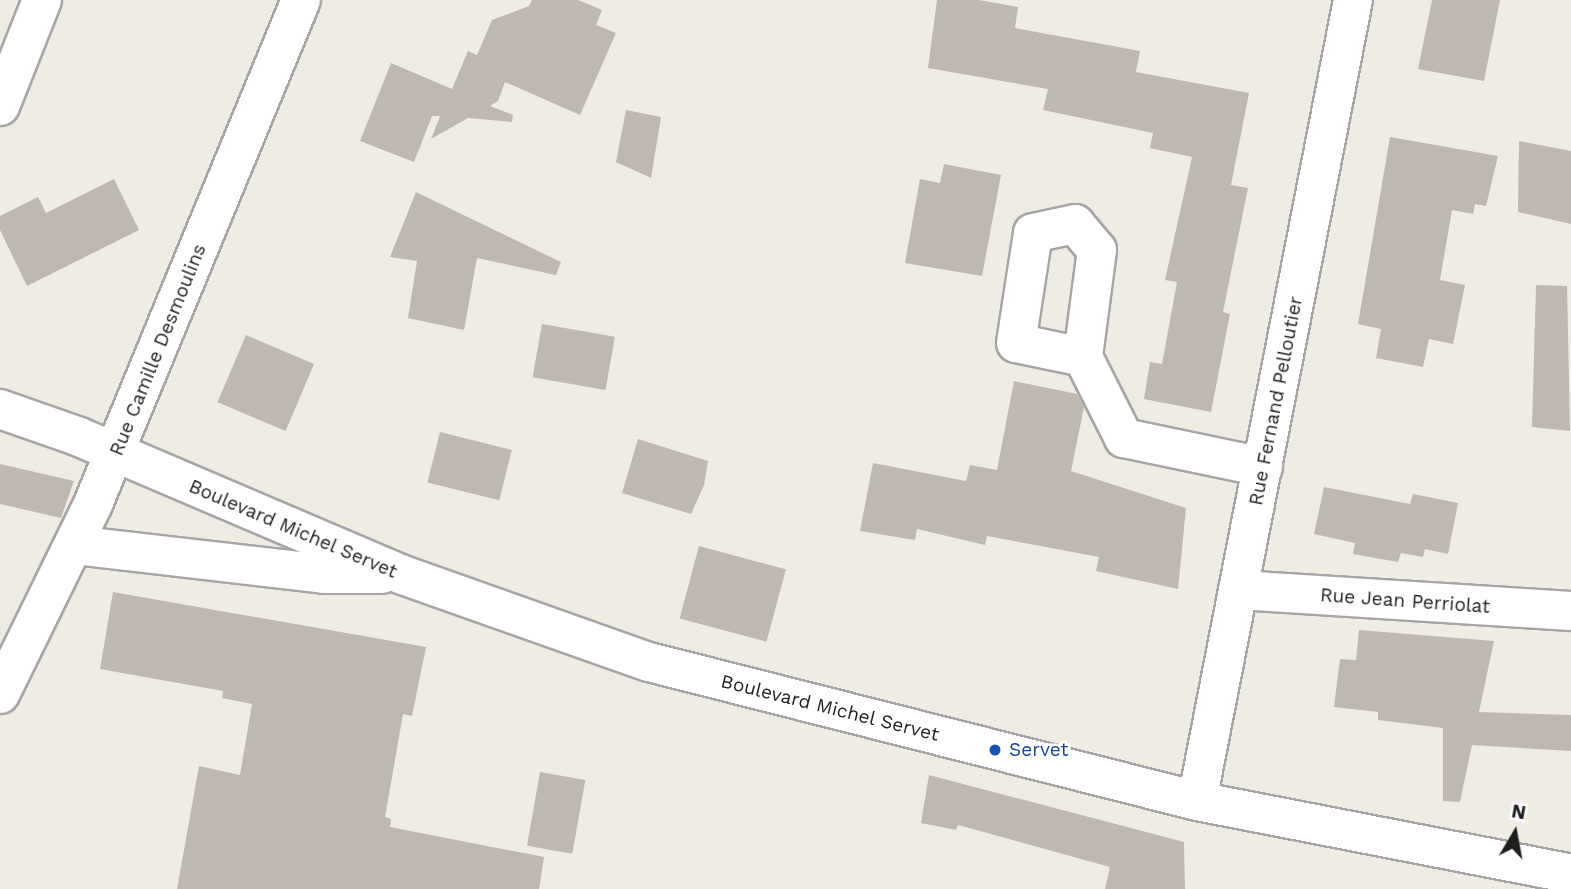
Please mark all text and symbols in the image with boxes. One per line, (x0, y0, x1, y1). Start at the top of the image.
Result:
street label: Rue Camille Desmoulins (105, 241, 211, 459)
street label: Rue Fernand Pelloutier (1245, 295, 1307, 507)
street label: Boulevard Michel Servet (185, 475, 401, 583)
street label: Rue Jean Perriolat (1319, 584, 1491, 618)
street label: Boulevard Michel Servet (718, 670, 942, 746)
place label: Servet (1009, 739, 1068, 761)
marker: Servet (987, 742, 1003, 758)
north arrow (1480, 798, 1550, 868)
text: N (1510, 799, 1528, 824)

